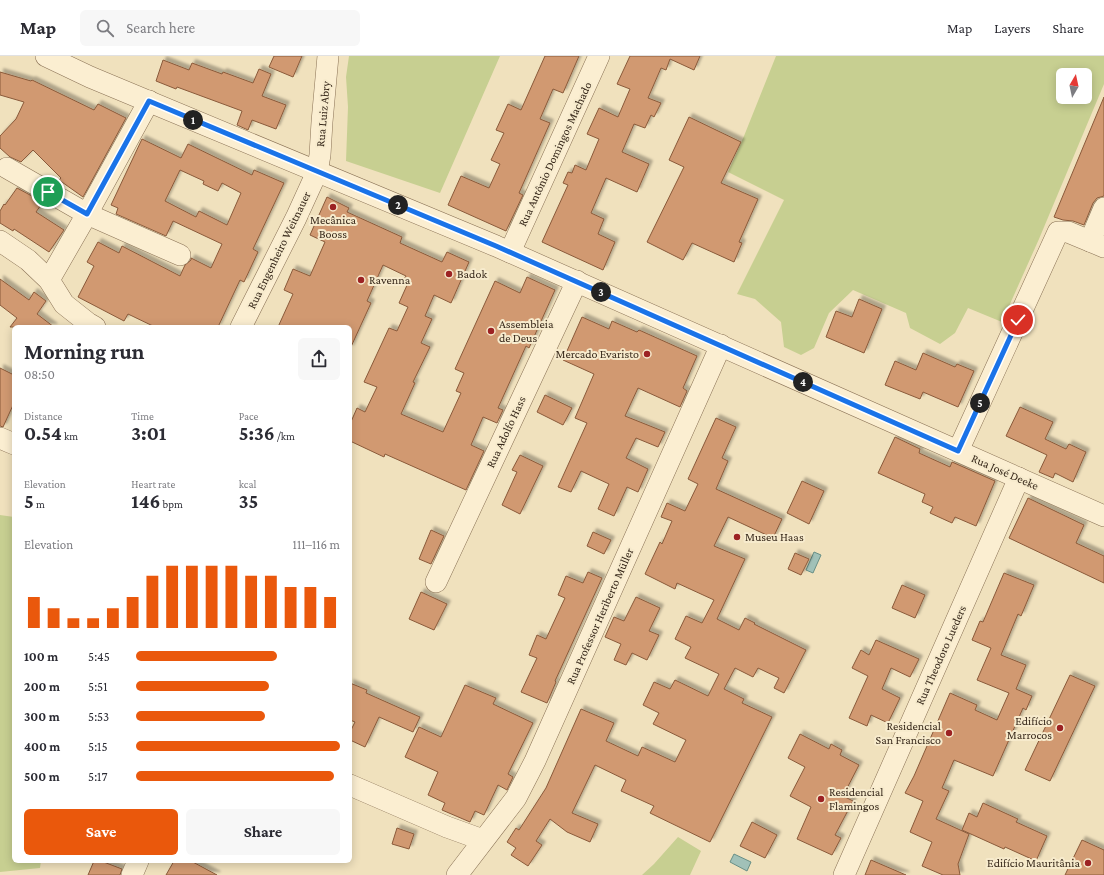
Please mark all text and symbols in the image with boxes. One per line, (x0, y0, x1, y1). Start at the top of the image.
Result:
search box (80, 10, 360, 46)
text: Map (20, 17, 56, 38)
icon: search (94, 17, 116, 39)
text: Search here (126, 20, 195, 36)
text: Map (947, 20, 972, 36)
text: Layers (994, 20, 1031, 36)
text: Share (1053, 20, 1084, 36)
north arrow (1056, 68, 1092, 104)
map controls (1056, 68, 1092, 104)
street label: Rua Antônio Domingos Machado (515, 79, 595, 229)
street label: Rua Luiz Abry (313, 80, 333, 148)
pin: 1 (183, 110, 203, 130)
text: 1 (191, 114, 195, 126)
pin (31, 175, 65, 209)
icon: arrive (37, 181, 59, 203)
street label: Rua Engenheiro Weitnauer (244, 188, 314, 311)
pin: 2 (388, 195, 408, 215)
text: 2 (395, 199, 401, 211)
marker: Mecânica Booss (328, 202, 338, 212)
place label: Mecânica Booss (310, 213, 356, 241)
place label: Badok (457, 267, 487, 281)
marker: Badok (444, 269, 454, 279)
place label: Ravenna (369, 273, 411, 287)
marker: Ravenna (356, 275, 366, 285)
pin: 3 (591, 282, 611, 302)
text: 3 (598, 286, 604, 298)
pin (1001, 303, 1035, 337)
icon: check (1007, 309, 1029, 331)
place label: Assembleia de Deus (499, 317, 554, 345)
marker: Assembleia de Deus (486, 326, 496, 336)
button: share (298, 338, 340, 380)
text: Morning run (24, 339, 144, 364)
place label: Mercado Evaristo (555, 347, 639, 361)
marker: Mercado Evaristo (642, 349, 652, 359)
text: 08:50 (24, 367, 55, 382)
pin: 4 (793, 372, 813, 392)
text: 4 (800, 376, 806, 388)
pin: 5 (970, 393, 990, 413)
street label: Rua Adolfo Hass (483, 394, 529, 470)
text: 5 (977, 397, 983, 409)
text: Distance (24, 410, 62, 422)
text: Time (131, 410, 154, 422)
text: Pace (239, 410, 258, 422)
text: 0.54 (24, 422, 62, 444)
text: 3:01 (131, 422, 166, 444)
text: 5:36 (239, 422, 275, 444)
text: km (62, 430, 78, 442)
text: /km (275, 430, 295, 442)
street label: Rua José Deeke (969, 451, 1041, 493)
text: Elevation (24, 478, 66, 490)
text: Heart rate (131, 478, 175, 490)
text: kcal (239, 478, 256, 490)
text: 5 (24, 490, 34, 512)
text: 146 (131, 490, 161, 512)
text: 35 (239, 490, 258, 512)
text: m (34, 498, 45, 510)
text: bpm (161, 498, 183, 510)
place label: Museu Haas (745, 530, 804, 544)
marker: Museu Haas (732, 532, 742, 542)
text: Elevation (24, 537, 73, 552)
text: 111–116 m (293, 537, 340, 552)
street label: Rua Professor Heriberto Müller (564, 545, 637, 686)
street label: Rua Theodoro Lueders (913, 603, 969, 707)
text: 100 m (24, 649, 58, 664)
text: 5:45 (88, 649, 110, 664)
text: 200 m (24, 679, 60, 694)
text: 5:51 (88, 679, 108, 694)
text: 300 m (24, 709, 60, 724)
text: 5:53 (88, 709, 109, 724)
place label: Edifício Marrocos (1007, 714, 1052, 742)
place label: Residencial San Francisco (876, 719, 941, 747)
marker: Edifício Marrocos (1055, 723, 1065, 733)
marker: Residencial San Francisco (944, 728, 954, 738)
text: 400 m (24, 739, 60, 754)
text: 5:15 (88, 739, 108, 754)
text: 500 m (24, 769, 60, 784)
text: 5:17 (88, 769, 107, 784)
place label: Residencial Flamingos (829, 785, 884, 813)
marker: Residencial Flamingos (816, 794, 826, 804)
button: Save (24, 809, 178, 855)
button: Share (186, 809, 340, 855)
place label: Edifício Mauritânia (987, 856, 1080, 870)
marker: Edifício Mauritânia (1083, 858, 1093, 868)

